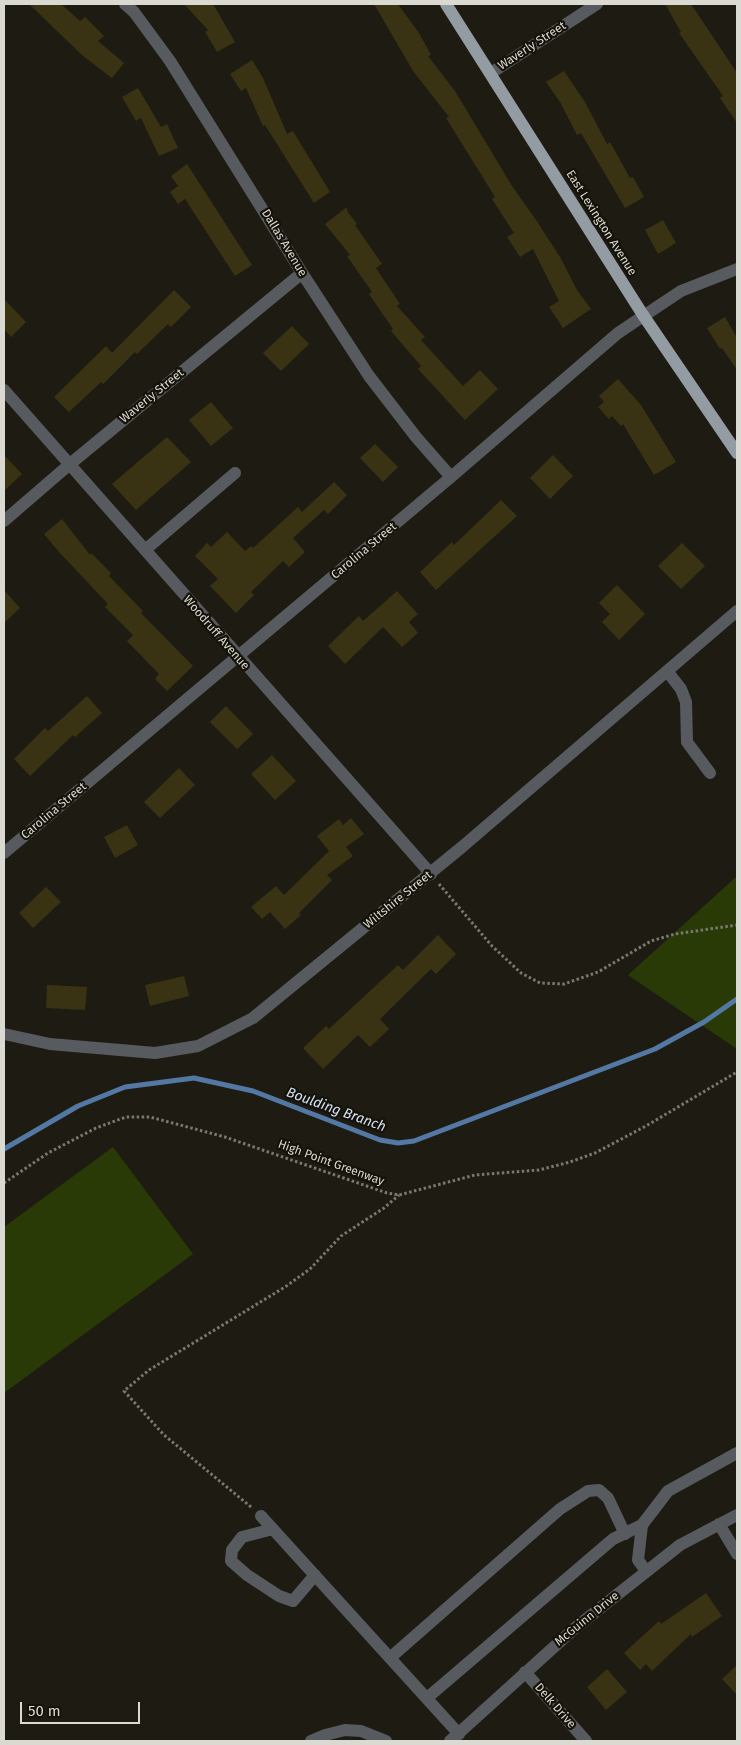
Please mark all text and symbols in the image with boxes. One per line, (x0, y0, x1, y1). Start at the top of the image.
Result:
street label: Waverly Street (495, 19, 569, 73)
street label: East Lexington Avenue (563, 168, 639, 278)
street label: Dallas Avenue (258, 207, 310, 279)
street label: Waverly Street (117, 366, 187, 426)
street label: Carolina Street (328, 520, 400, 582)
street label: Woodruff Avenue (180, 593, 252, 673)
street label: Carolina Street (18, 780, 90, 842)
street label: Wiltshire Street (361, 868, 435, 932)
water label: Boulding Branch (284, 1084, 388, 1136)
street label: High Point Greenway (276, 1137, 386, 1189)
street label: McGuinn Drive (552, 1589, 622, 1649)
street label: Delk Drive (531, 1680, 579, 1732)
scale bar (22, 1692, 142, 1724)
text: 50 m (28, 1702, 61, 1720)

